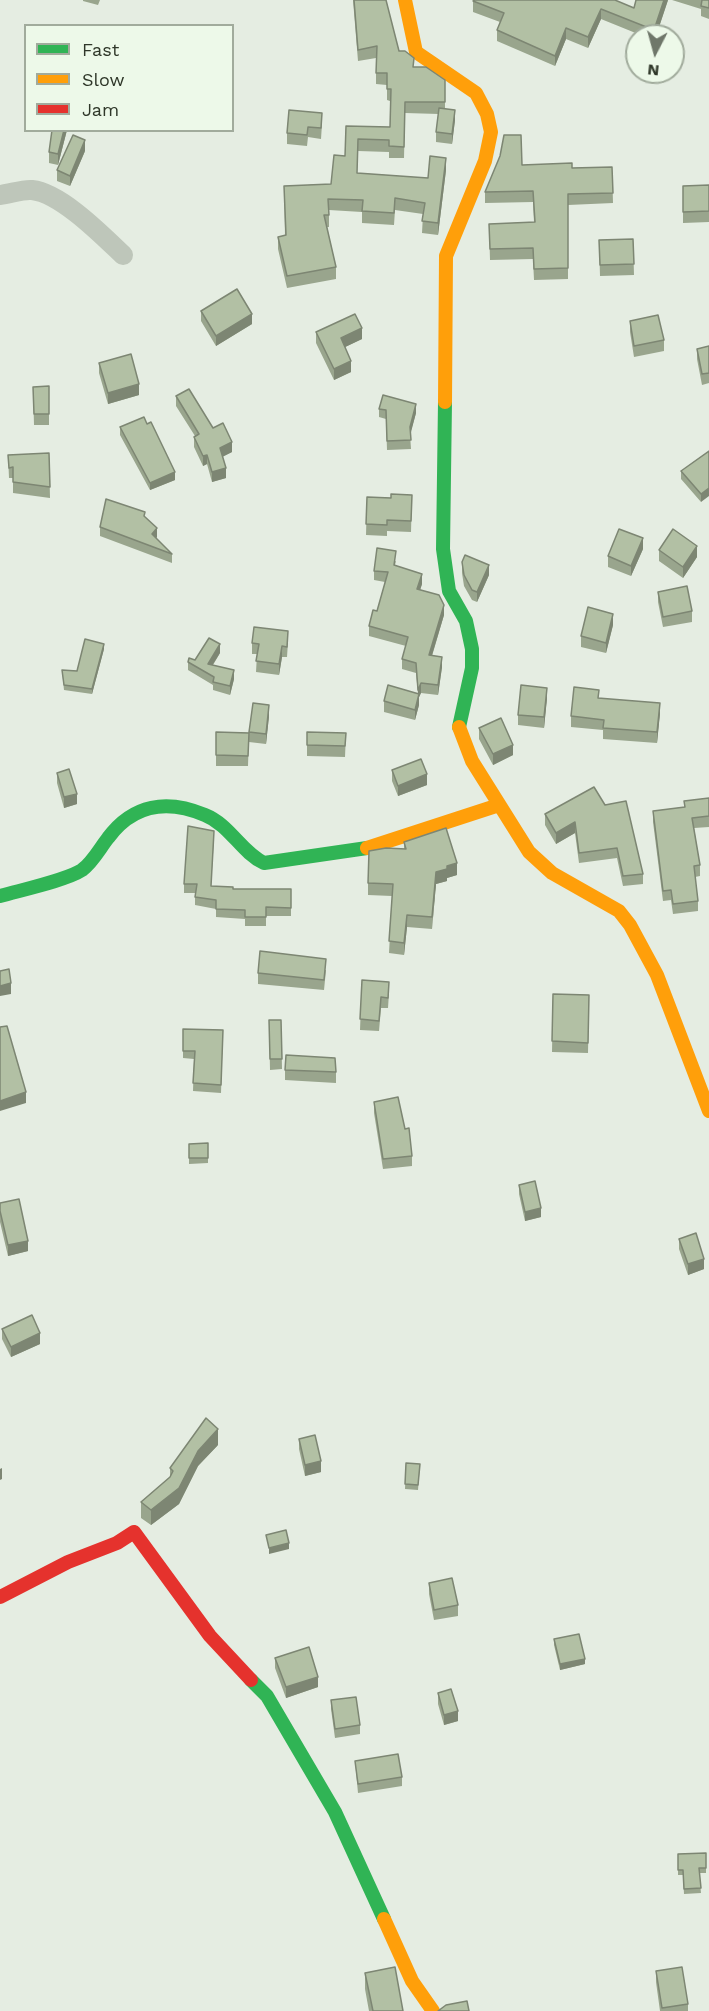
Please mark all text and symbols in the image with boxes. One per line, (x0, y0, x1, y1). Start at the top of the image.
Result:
legend (24, 24, 234, 132)
north arrow (625, 24, 685, 84)
text: Fast (82, 39, 119, 60)
text: N (646, 60, 660, 80)
text: Slow (82, 69, 125, 90)
text: Jam (82, 99, 119, 120)

